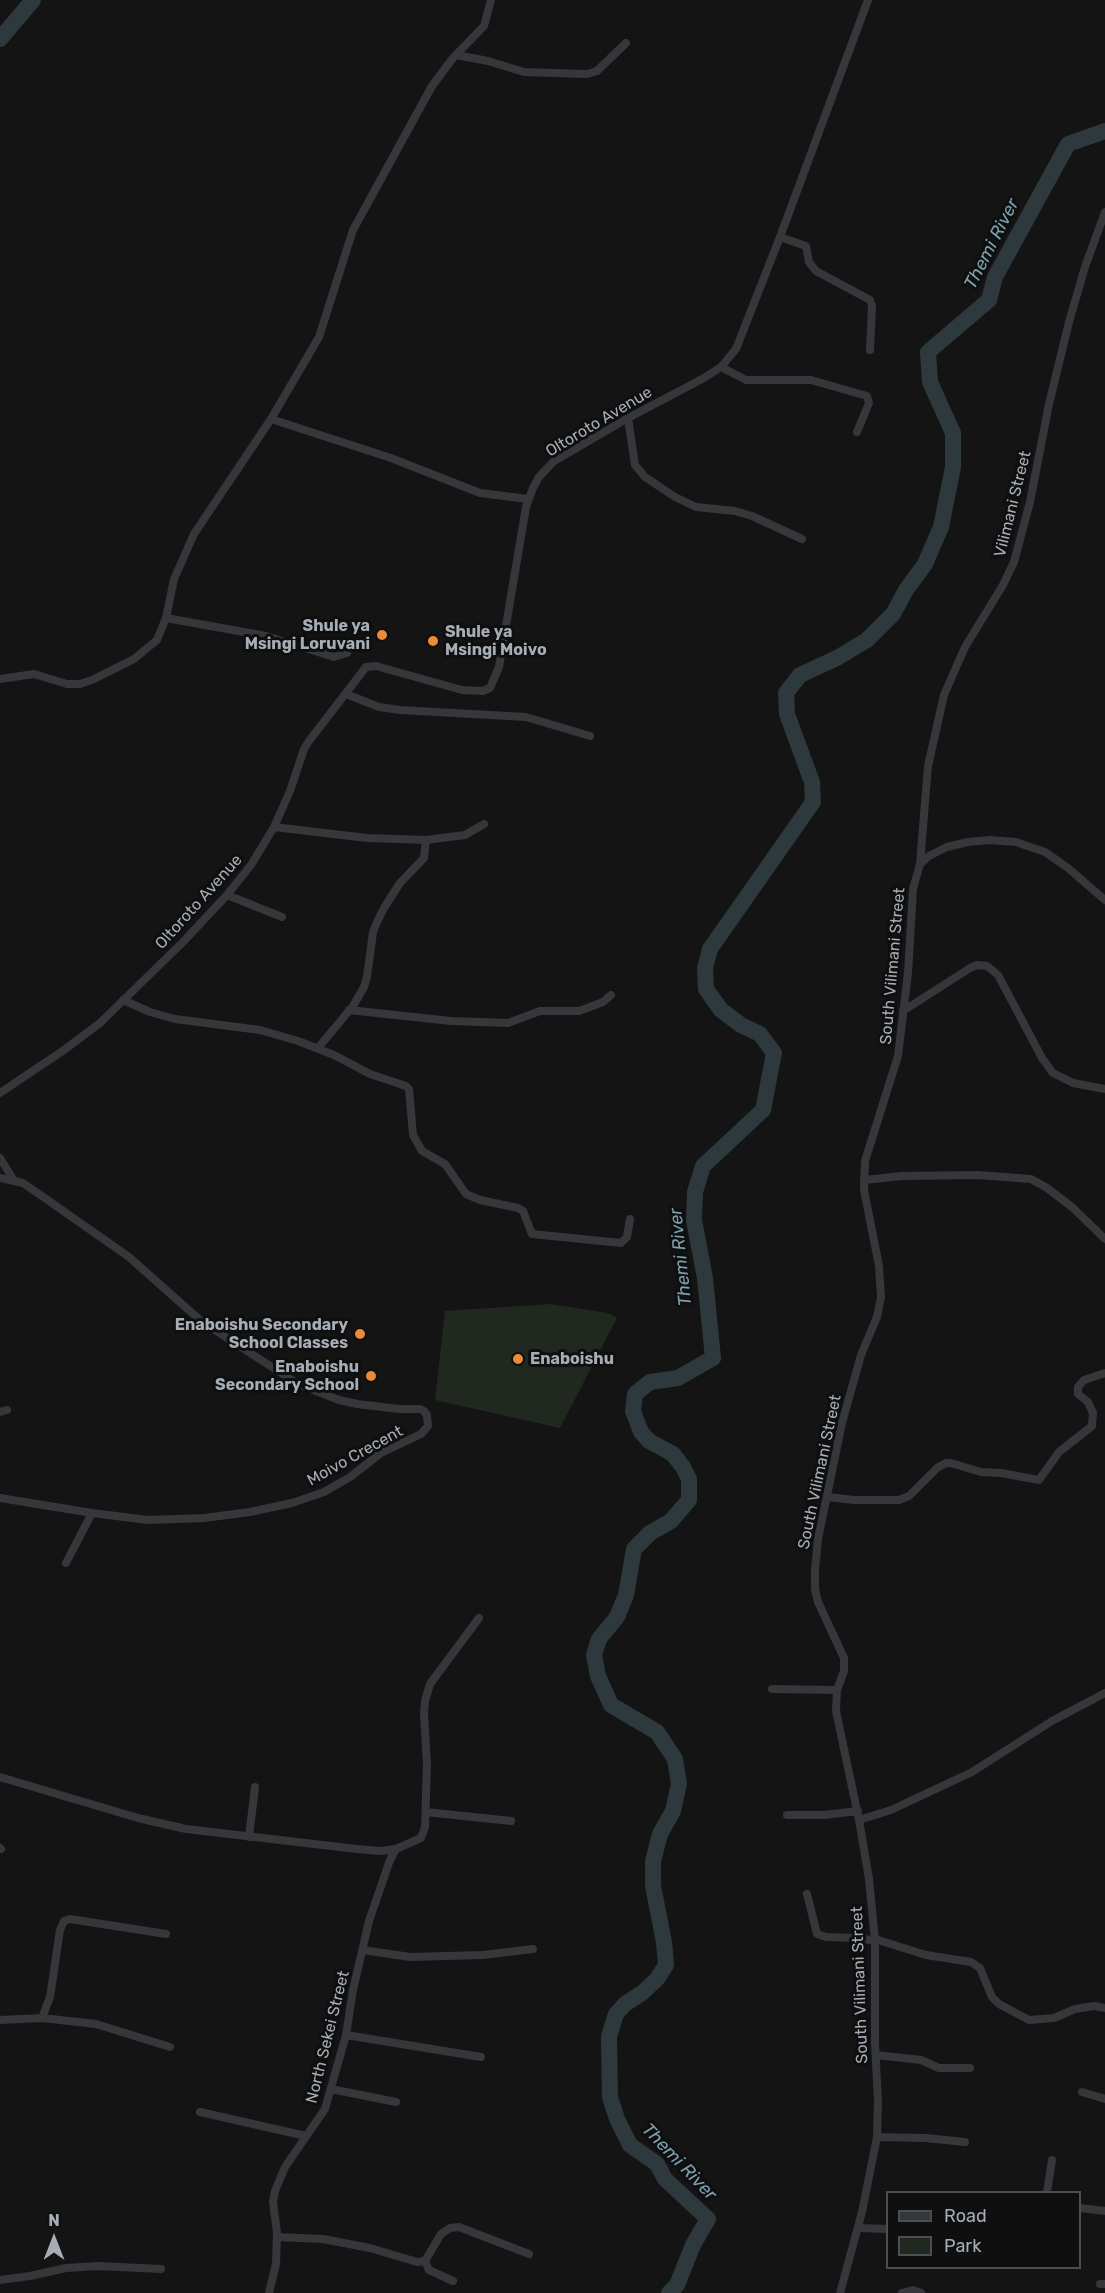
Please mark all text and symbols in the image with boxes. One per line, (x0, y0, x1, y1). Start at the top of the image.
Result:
water label: Themi River (960, 195, 1024, 293)
street label: Oltoroto Avenue (542, 383, 656, 461)
street label: Vilimani Street (991, 449, 1035, 559)
place label: Shule ya Msingi Loruvani (245, 616, 370, 654)
place label: Shule ya Msingi Moivo (445, 622, 547, 660)
marker: Shule ya Msingi Loruvani (375, 628, 389, 642)
marker: Shule ya Msingi Moivo (426, 634, 440, 648)
street label: Oltoroto Avenue (152, 851, 246, 953)
street label: South Vilimani Street (877, 887, 909, 1045)
water label: Themi River (665, 1207, 697, 1307)
place label: Enaboishu Secondary School Classes (175, 1315, 348, 1353)
marker: Enaboishu Secondary School Classes (353, 1327, 367, 1341)
place label: Enaboishu (530, 1349, 614, 1369)
marker: Enaboishu (511, 1352, 525, 1366)
place label: Enaboishu Secondary School (215, 1357, 359, 1395)
marker: Enaboishu Secondary School (364, 1369, 378, 1383)
street label: South Vilimani Street (794, 1393, 846, 1551)
street label: Moivo Crecent (304, 1422, 406, 1490)
street label: South Vilimani Street (848, 1906, 872, 2064)
street label: North Sekei Street (302, 1969, 354, 2105)
water label: Themi River (637, 2119, 721, 2205)
legend (886, 2191, 1081, 2269)
text: Road (944, 2205, 987, 2227)
north arrow (24, 2209, 84, 2269)
text: N (48, 2211, 60, 2230)
text: Park (944, 2235, 981, 2257)

